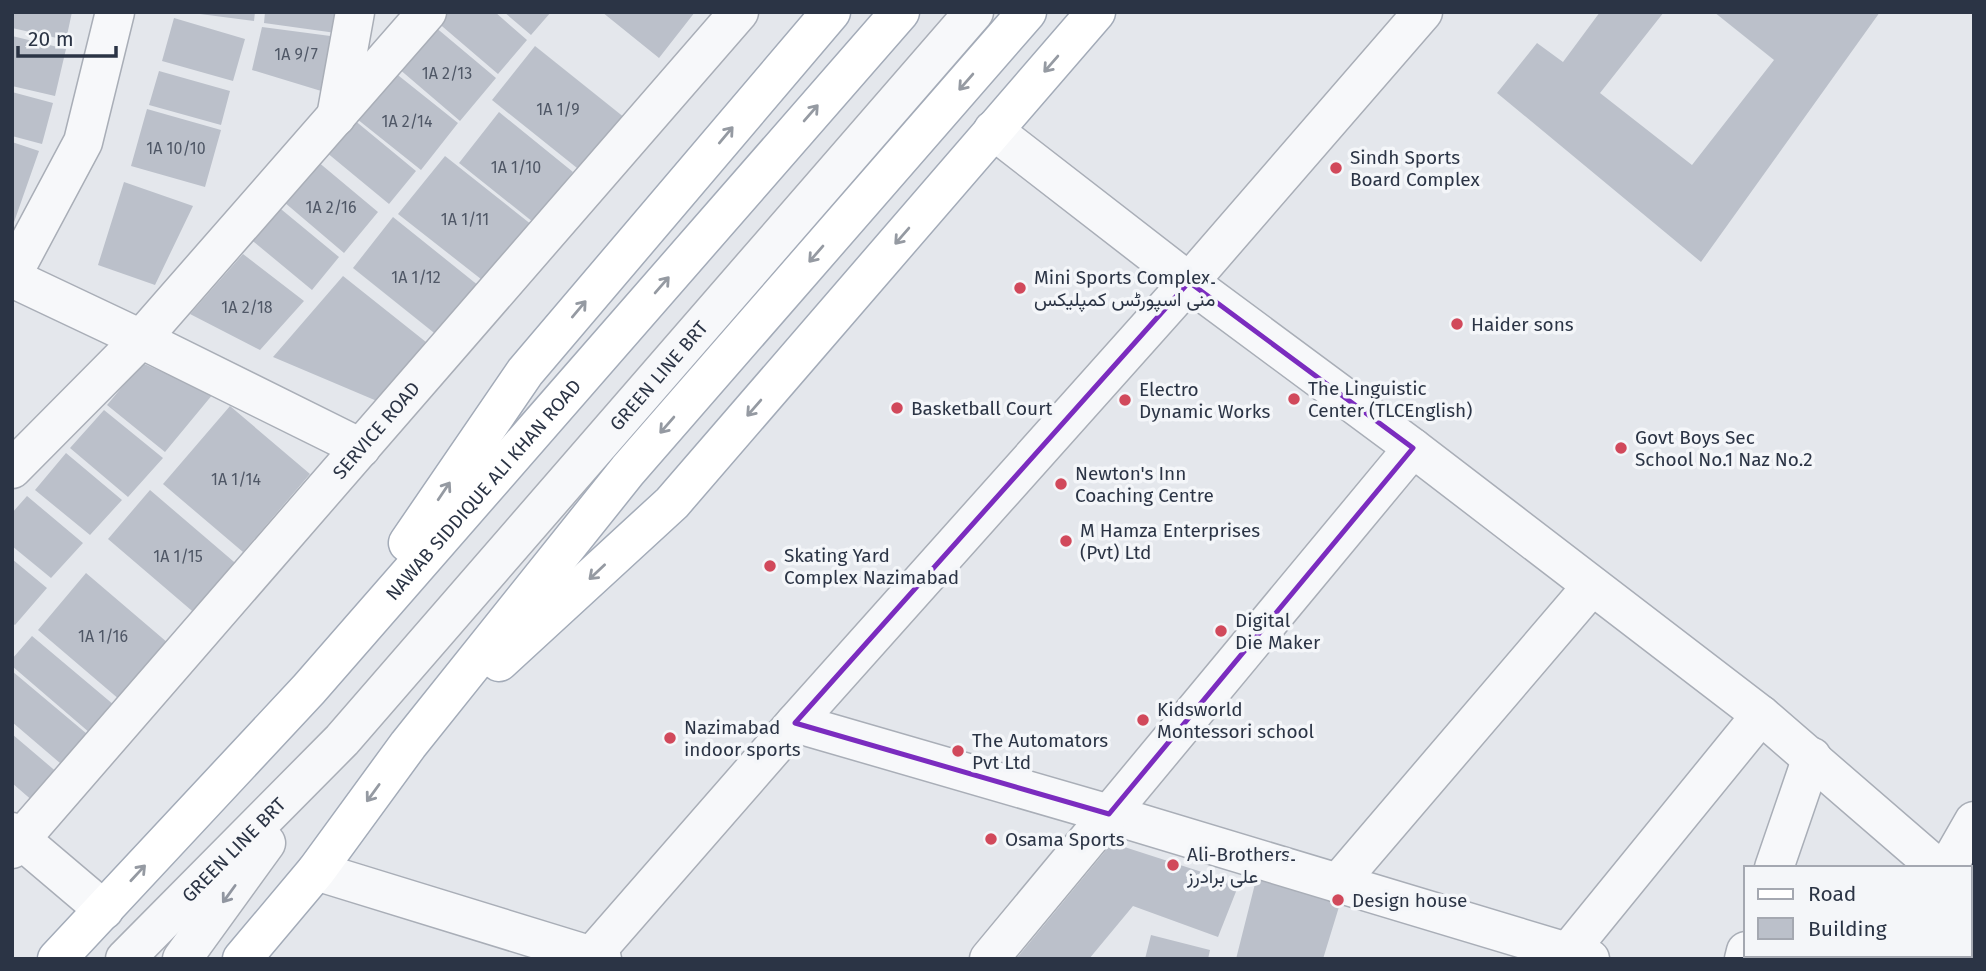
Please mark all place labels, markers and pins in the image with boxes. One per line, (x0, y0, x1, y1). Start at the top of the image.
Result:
place label: Sindh Sports Board Complex (1350, 146, 1481, 191)
marker: Sindh Sports Board Complex (1328, 160, 1344, 176)
place label: Mini Sports Complex۔ منی اسپورٹس کمپلیکس (1034, 266, 1216, 313)
marker: Mini Sports Complex۔ منی اسپورٹس کمپلیکس (1012, 280, 1028, 296)
place label: Haider sons (1471, 313, 1574, 336)
marker: Haider sons (1449, 316, 1465, 332)
place label: The Linguistic Center (TLCEnglish) (1308, 377, 1472, 422)
place label: Electro Dynamic Works (1139, 378, 1270, 423)
marker: The Linguistic Center (TLCEnglish) (1286, 391, 1302, 407)
marker: Electro Dynamic Works (1117, 392, 1133, 408)
place label: Basketball Court (911, 397, 1053, 420)
marker: Basketball Court (889, 400, 905, 416)
place label: Govt Boys Sec School No.1 Naz No.2 (1635, 426, 1813, 471)
marker: Govt Boys Sec School No.1 Naz No.2 (1613, 440, 1629, 456)
place label: Newton's Inn Coaching Centre (1075, 462, 1214, 507)
marker: Newton's Inn Coaching Centre (1053, 476, 1069, 492)
place label: M Hamza Enterprises (Pvt) Ltd (1080, 519, 1260, 564)
marker: M Hamza Enterprises (Pvt) Ltd (1058, 533, 1074, 549)
place label: Skating Yard Complex Nazimabad (784, 544, 959, 589)
marker: Skating Yard Complex Nazimabad (762, 558, 778, 574)
place label: Digital Die Maker (1235, 609, 1321, 654)
marker: Digital Die Maker (1213, 623, 1229, 639)
place label: Kidsworld Montessori school (1157, 698, 1315, 743)
marker: Kidsworld Montessori school (1135, 712, 1151, 728)
place label: Nazimabad indoor sports (684, 716, 801, 761)
place label: The Automators Pvt Ltd (972, 729, 1108, 774)
marker: Nazimabad indoor sports (662, 730, 678, 746)
marker: The Automators Pvt Ltd (950, 743, 966, 759)
place label: Osama Sports (1005, 828, 1125, 851)
marker: Osama Sports (983, 831, 999, 847)
place label: Ali-Brothers۔ علی برادرز (1186, 843, 1296, 888)
marker: Ali-Brothers۔ علی برادرز (1165, 857, 1181, 873)
place label: Design house (1352, 889, 1467, 912)
marker: Design house (1330, 892, 1346, 908)

